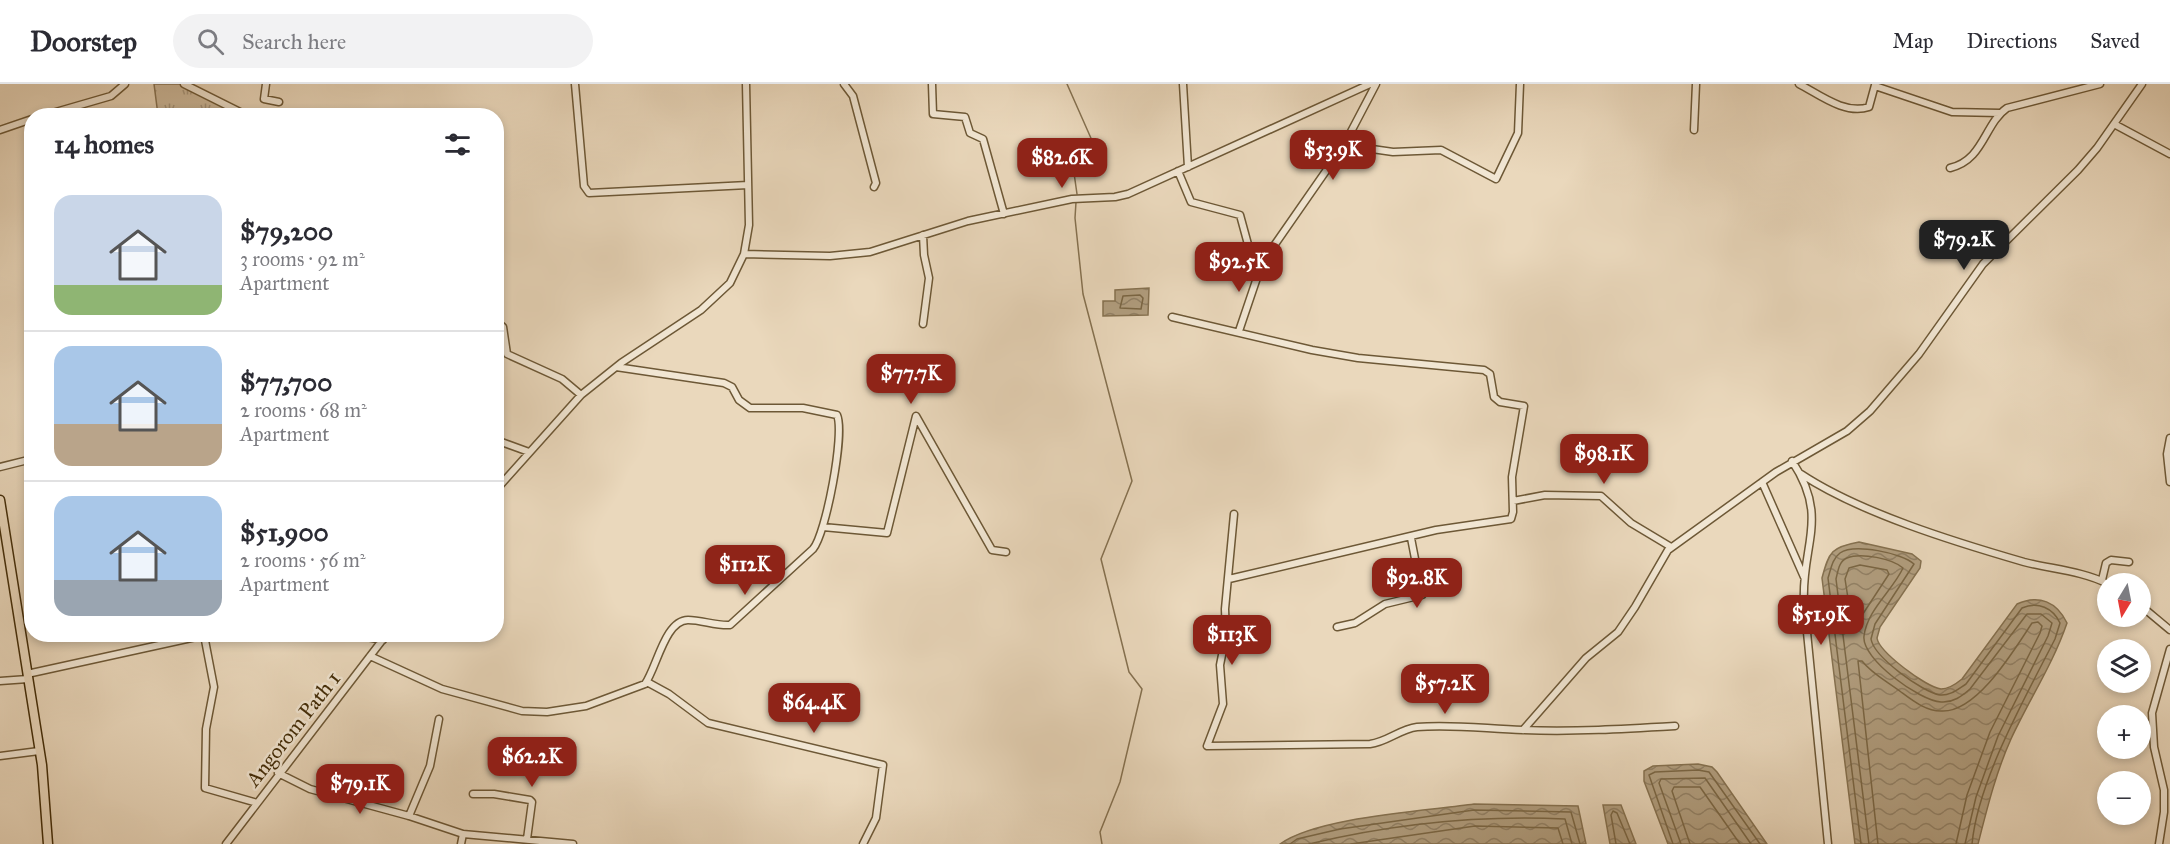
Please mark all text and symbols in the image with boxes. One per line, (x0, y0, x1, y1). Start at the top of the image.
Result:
search box (173, 14, 593, 68)
text: Doorstep (30, 24, 137, 59)
icon: search (194, 25, 227, 58)
text: Search here (242, 28, 346, 55)
text: Map (1893, 28, 1934, 54)
text: Directions (1967, 28, 2057, 54)
text: Saved (2090, 28, 2140, 54)
text: 14 homes (54, 128, 154, 160)
icon: filters (441, 128, 474, 161)
pin: $53.9K (1284, 130, 1382, 181)
text: $53.9K (1304, 137, 1362, 161)
pin: $82.6K (1013, 138, 1111, 189)
text: $82.6K (1031, 145, 1093, 169)
text: $79,200 (240, 215, 333, 247)
icon: home (102, 219, 174, 291)
pin: $79.2K (1915, 220, 2013, 271)
text: $79.2K (1933, 227, 1995, 251)
pin: $92.5K (1190, 242, 1288, 293)
text: 3 rooms · 92 m² (240, 247, 365, 271)
text: $92.5K (1209, 249, 1269, 273)
text: Apartment (240, 271, 329, 295)
pin: $77.7K (862, 354, 960, 405)
text: $77.7K (881, 361, 941, 385)
text: $77,700 (240, 366, 332, 398)
icon: home (102, 370, 174, 442)
text: 2 rooms · 68 m² (240, 398, 367, 422)
text: Apartment (240, 422, 329, 446)
pin: $98.1K (1555, 434, 1653, 485)
text: $98.1K (1574, 441, 1634, 465)
text: $51,900 (240, 516, 329, 548)
icon: home (102, 520, 174, 592)
pin: $112K (703, 545, 787, 596)
text: 2 rooms · 56 m² (240, 548, 366, 572)
text: $112K (719, 552, 771, 576)
pin: $92.8K (1368, 558, 1466, 609)
text: $92.8K (1386, 565, 1448, 589)
text: Apartment (240, 572, 329, 596)
north arrow (2097, 573, 2151, 627)
map controls (2097, 573, 2151, 825)
pin: $51.9K (1772, 595, 1870, 646)
text: $51.9K (1792, 602, 1850, 626)
pin: $113K (1190, 615, 1274, 666)
text: $113K (1207, 622, 1257, 646)
button: layers (2097, 639, 2151, 693)
pin: $57.2K (1396, 664, 1494, 715)
street label: Angorom Path 1 (239, 666, 346, 793)
text: $57.2K (1415, 671, 1475, 695)
pin: $64.4K (765, 683, 863, 734)
text: $64.4K (782, 690, 846, 714)
button: + (2097, 705, 2151, 759)
pin: $62.2K (483, 737, 581, 788)
text: $62.2K (502, 744, 562, 768)
pin: $79.1K (311, 764, 409, 815)
text: $79.1K (330, 771, 390, 795)
button: − (2097, 771, 2151, 825)

